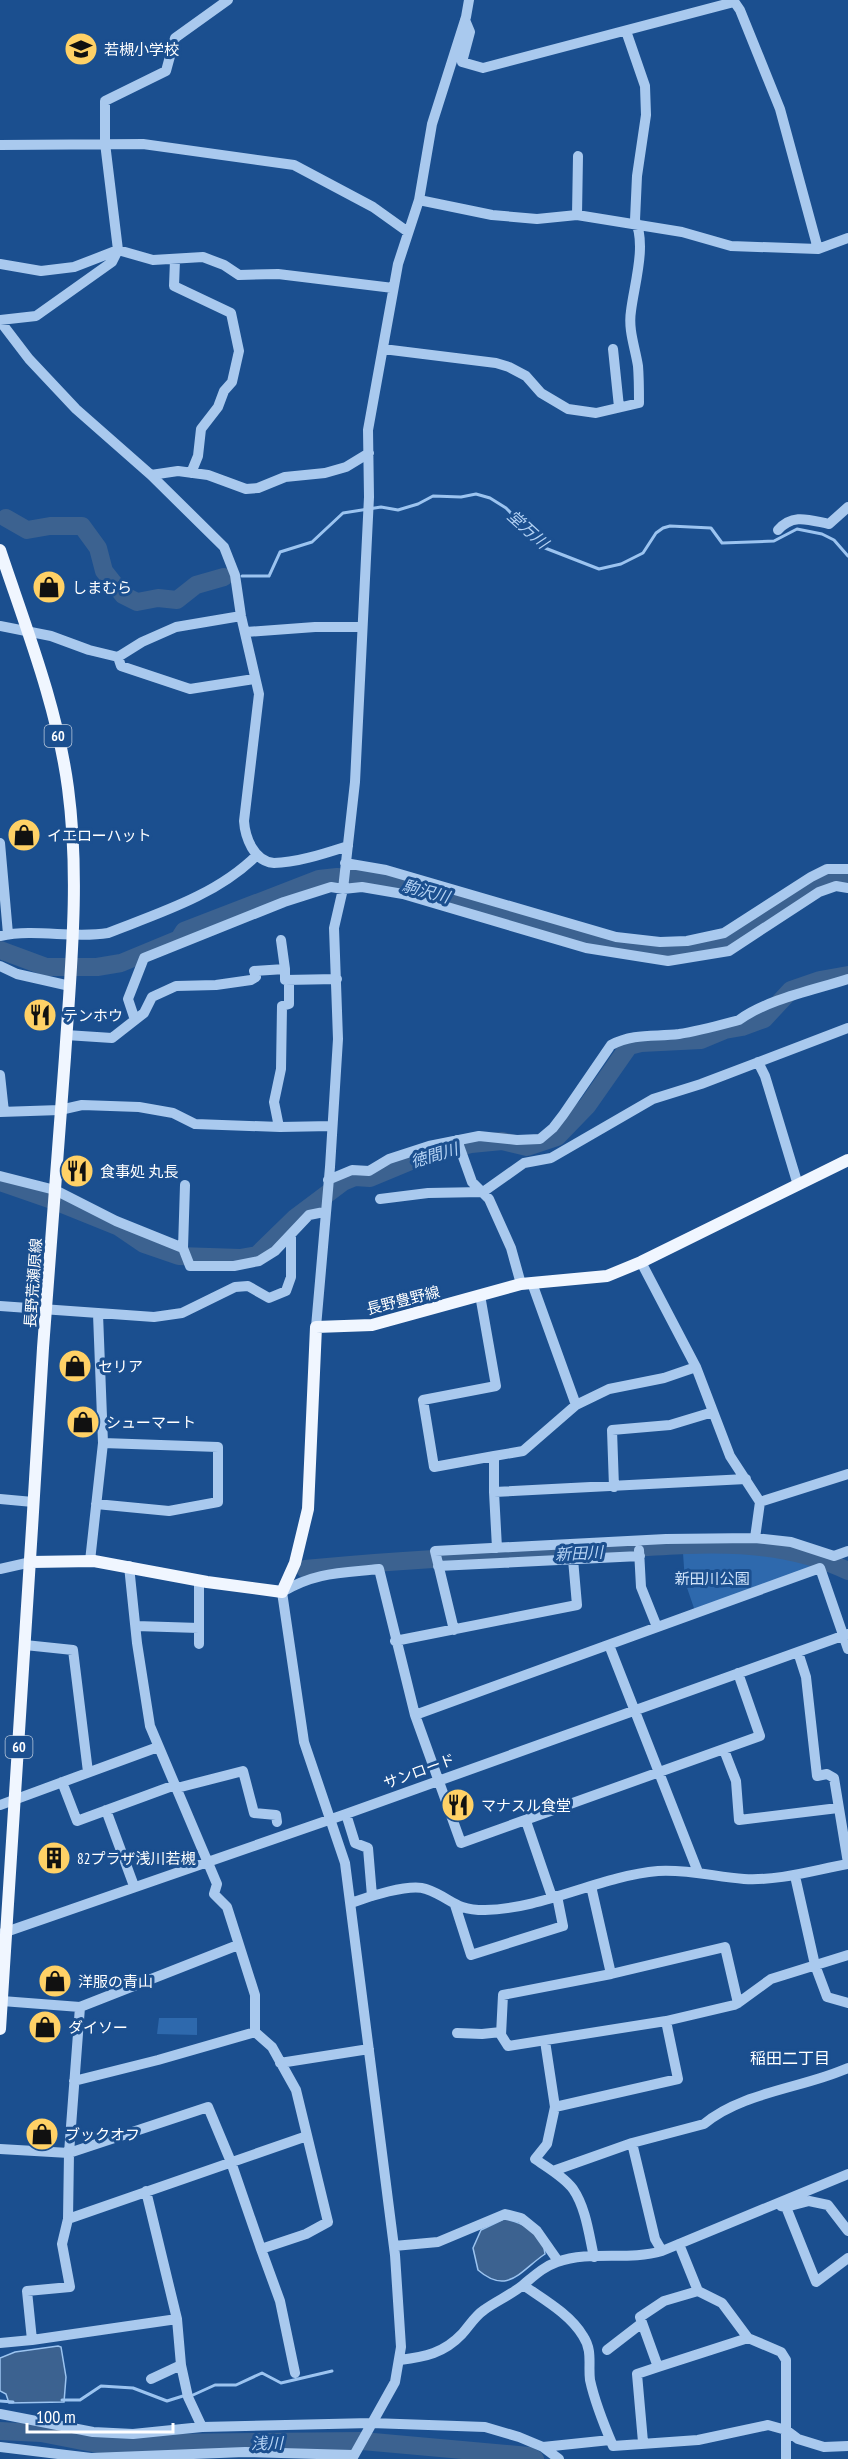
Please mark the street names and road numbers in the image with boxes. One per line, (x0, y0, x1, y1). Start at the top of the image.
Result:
road number: 60 (44, 725, 72, 747)
street label: 長野荒瀬原線 (20, 1237, 46, 1329)
street label: 長野豊野線 (364, 1282, 442, 1318)
road number: 60 (5, 1736, 32, 1758)
street label: サンロード (381, 1749, 457, 1793)

